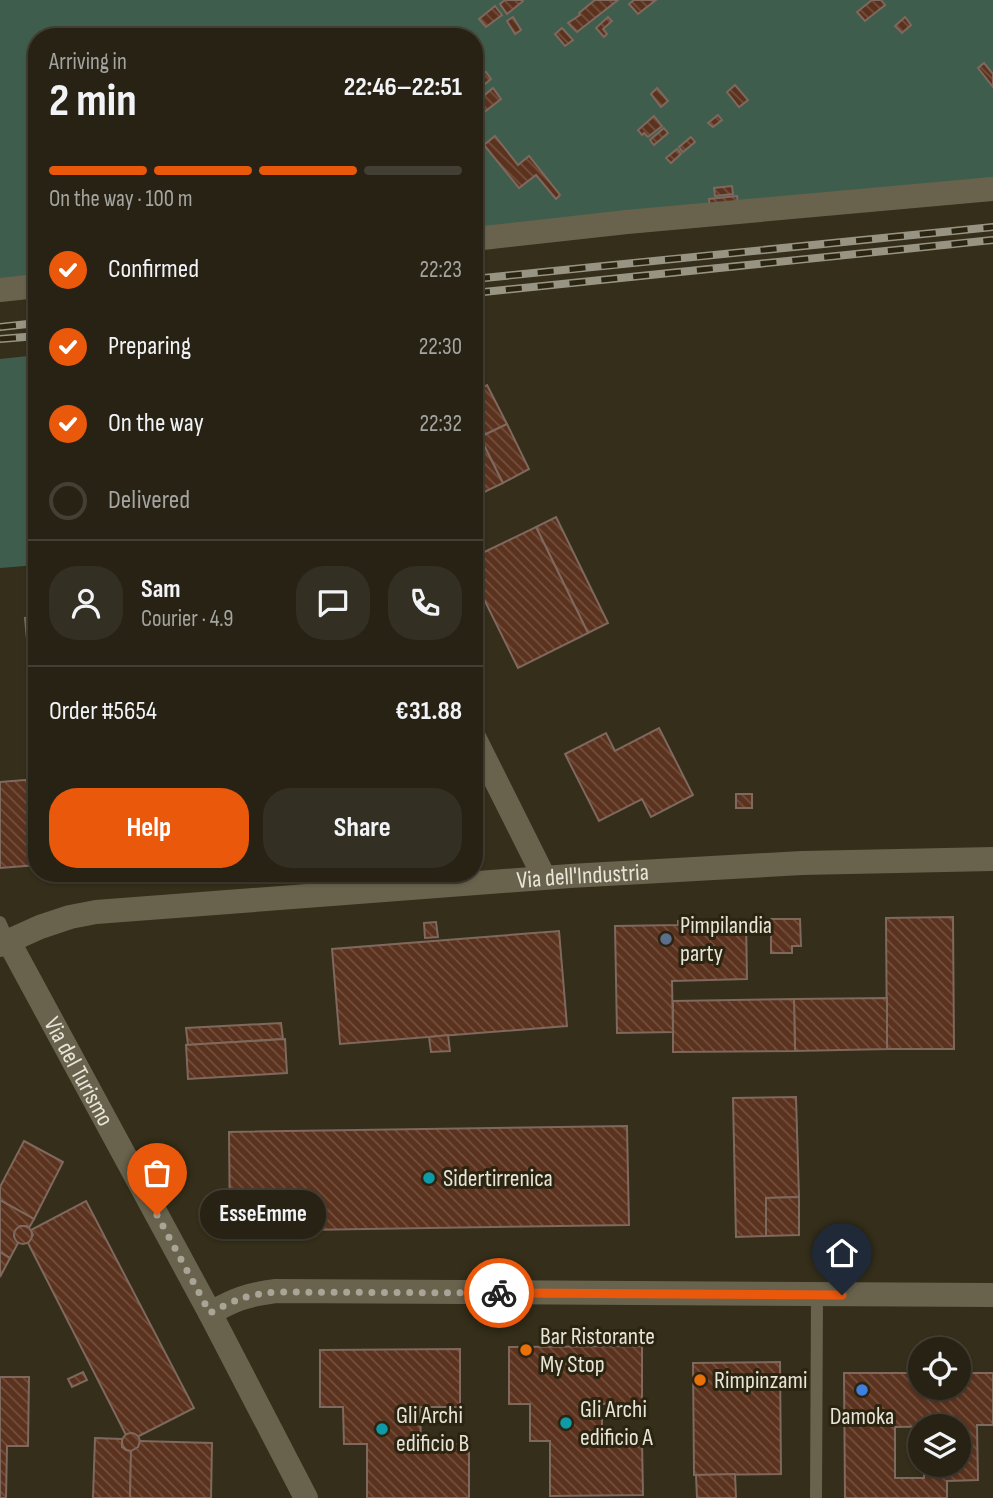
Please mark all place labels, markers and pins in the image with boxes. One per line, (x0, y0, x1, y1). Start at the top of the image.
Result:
place label: Pimpilandia party (680, 911, 772, 968)
marker: Pimpilandia party (658, 931, 674, 947)
pin (127, 1143, 187, 1215)
place label: Sidertirrenica (443, 1164, 553, 1193)
marker: Sidertirrenica (421, 1170, 437, 1186)
callout: EsseEmme (199, 1190, 325, 1240)
pin (812, 1223, 872, 1295)
place label: Bar Ristorante My Stop (540, 1322, 655, 1379)
marker: Bar Ristorante My Stop (518, 1342, 534, 1358)
place label: Rimpinzami (714, 1366, 807, 1395)
marker: Rimpinzami (692, 1372, 708, 1388)
marker: Damoka (854, 1382, 870, 1398)
place label: Gli Archi edificio A (580, 1395, 653, 1452)
place label: Gli Archi edificio B (396, 1401, 469, 1458)
place label: Damoka (830, 1402, 894, 1431)
marker: Gli Archi edificio A (558, 1415, 574, 1431)
marker: Gli Archi edificio B (374, 1421, 390, 1437)

